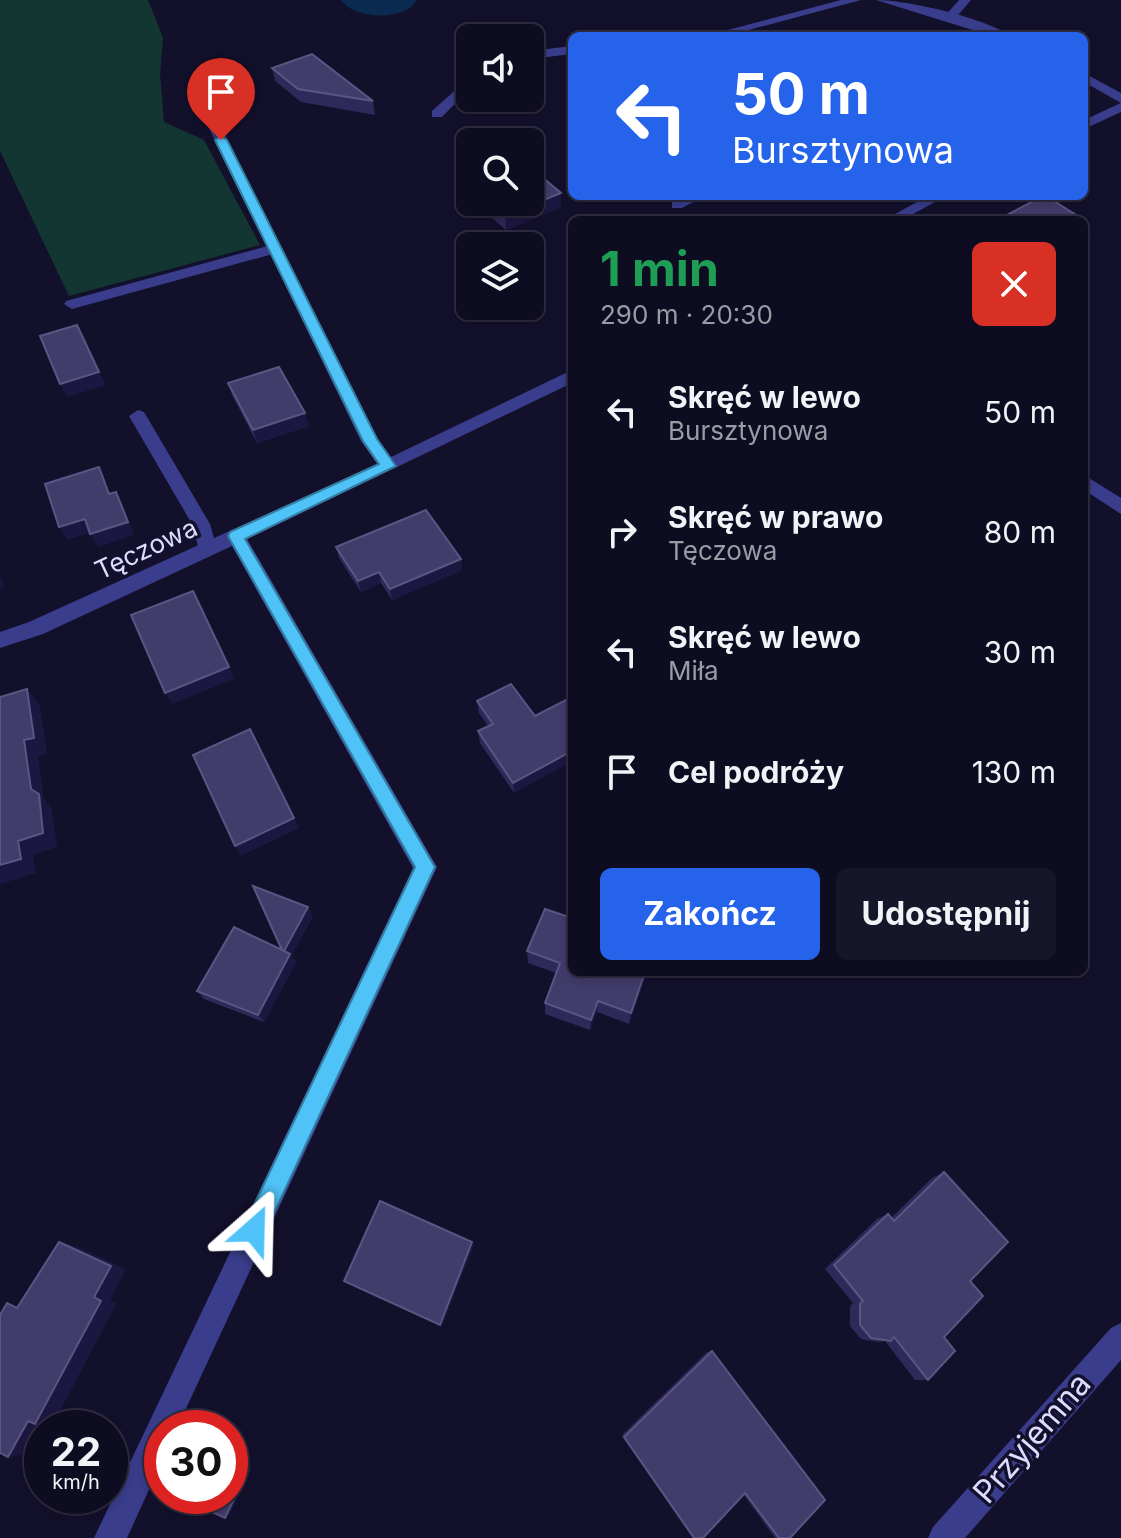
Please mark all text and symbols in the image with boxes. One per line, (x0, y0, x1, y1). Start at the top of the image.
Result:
map controls (456, 24, 544, 320)
button: sound (456, 24, 544, 112)
pin (187, 58, 255, 140)
text: 50 m (732, 60, 870, 128)
icon: left (600, 64, 704, 168)
icon: arrive (199, 70, 243, 114)
button: search (456, 128, 544, 216)
text: Bursztynowa (732, 128, 954, 172)
button: layers (456, 232, 544, 320)
text: 1 min (600, 239, 719, 298)
button: close (972, 242, 1056, 326)
text: 290 m · 20:30 (600, 299, 773, 330)
text: Skręć w lewo (668, 379, 861, 415)
icon: left (600, 390, 644, 434)
text: 50 m (984, 394, 1056, 430)
text: Bursztynowa (668, 415, 828, 446)
text: Skręć w prawo (668, 499, 883, 535)
icon: right (600, 510, 644, 554)
street label: Tęczowa (90, 511, 202, 586)
text: 80 m (984, 514, 1056, 550)
text: Tęczowa (668, 535, 777, 566)
text: Skręć w lewo (668, 619, 861, 655)
icon: left (600, 630, 644, 674)
text: 30 m (984, 634, 1056, 670)
text: Miła (668, 655, 719, 686)
icon: arrive (600, 750, 644, 794)
text: Cel podróży (668, 754, 844, 790)
text: 130 m (972, 754, 1056, 790)
button: Zakończ (600, 868, 820, 960)
button: Udostępnij (836, 868, 1056, 960)
position arrow (212, 1188, 296, 1272)
street label: Przyjemna (965, 1365, 1099, 1511)
speed limit sign: 30 (144, 1410, 248, 1514)
text: 22 (51, 1427, 101, 1476)
text: km/h (52, 1470, 100, 1494)

